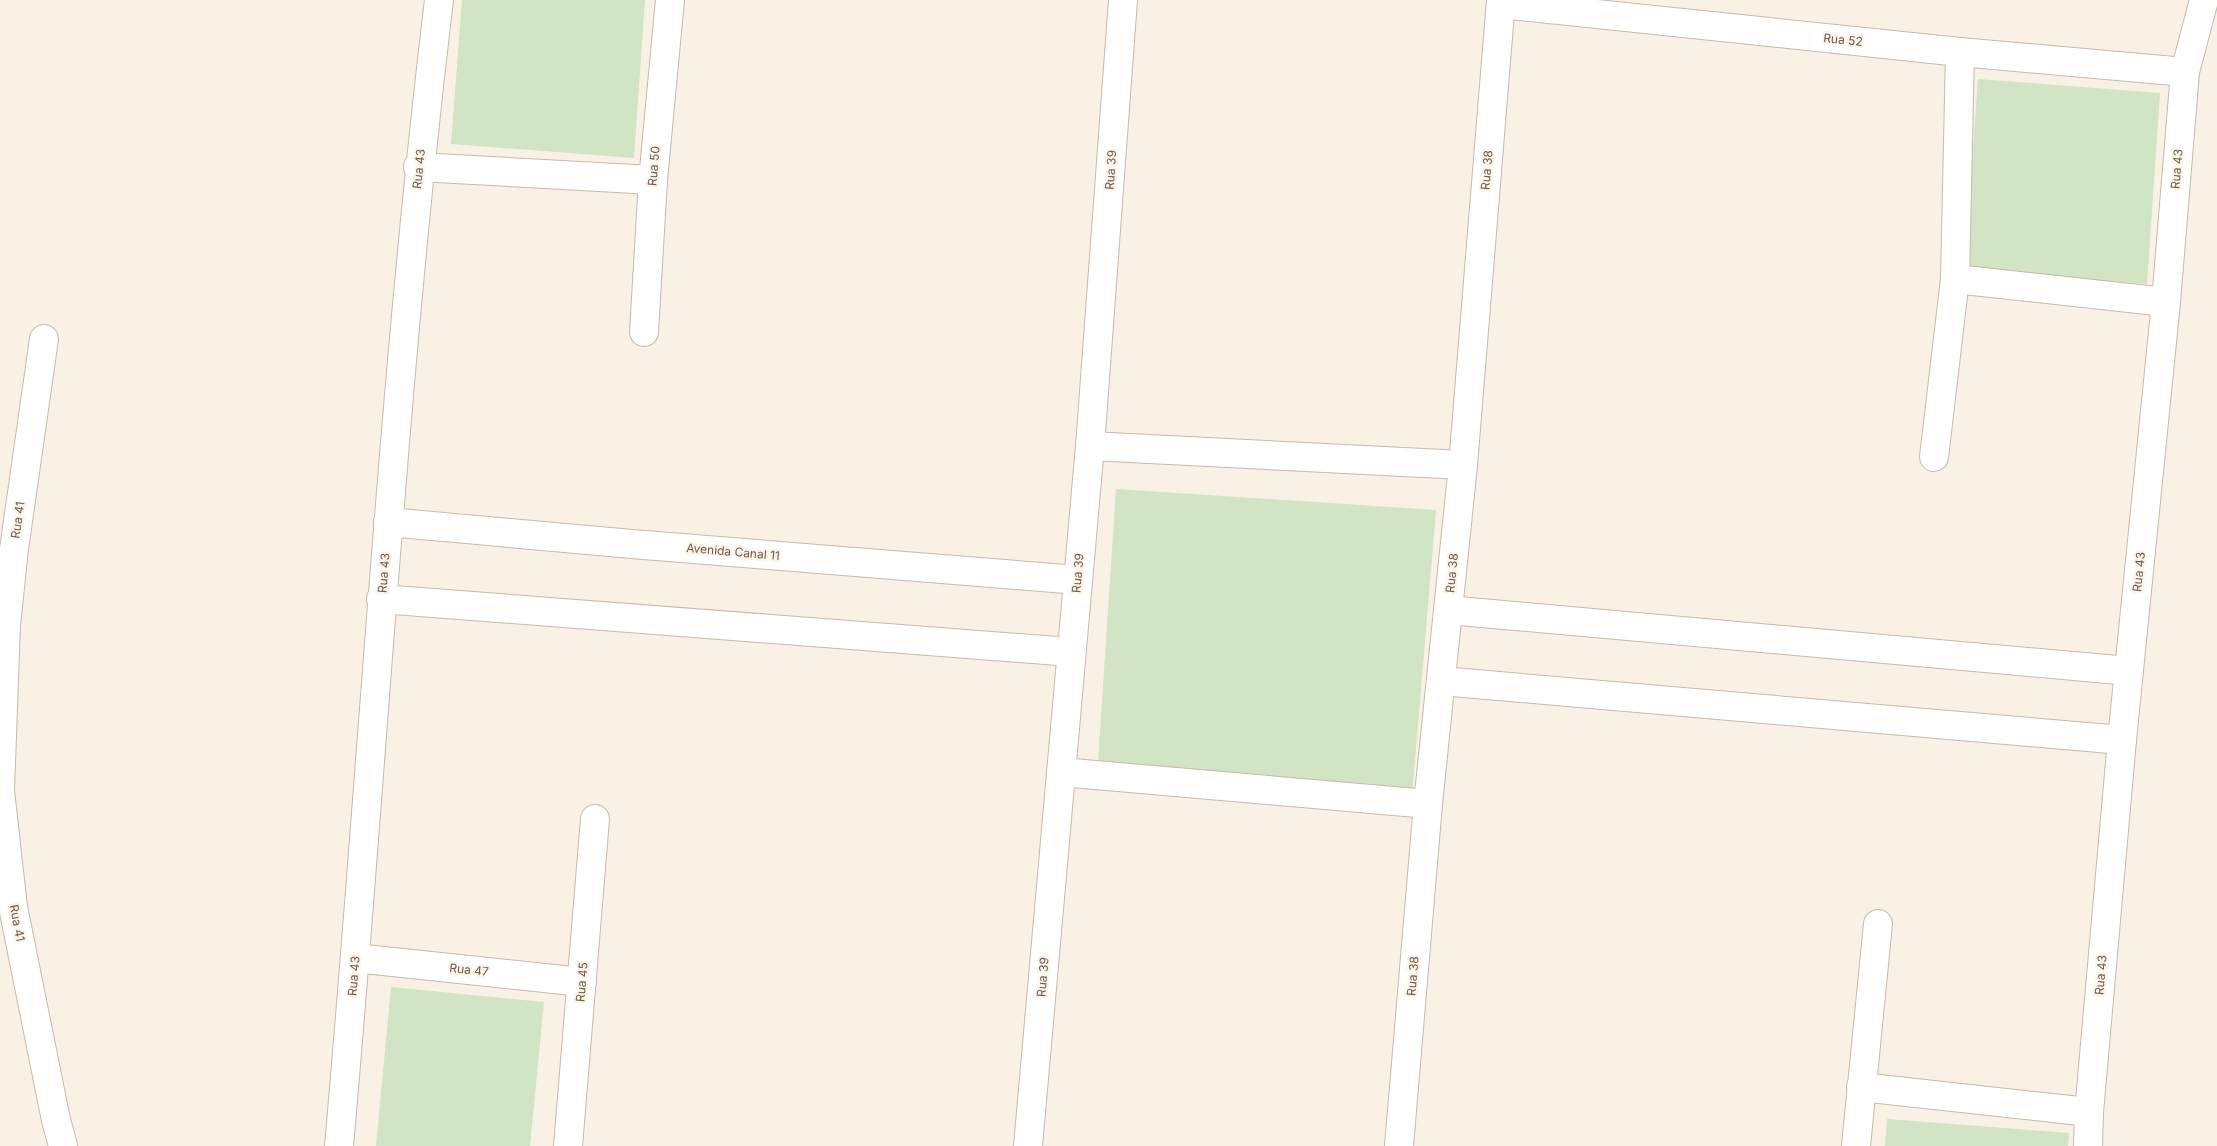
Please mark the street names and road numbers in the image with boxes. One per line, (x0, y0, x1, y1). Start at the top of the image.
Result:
street label: Rua 52 (1823, 30, 1864, 49)
street label: Rua 50 (644, 145, 663, 186)
street label: Rua 43 (409, 148, 428, 190)
street label: Rua 43 (2167, 148, 2186, 190)
street label: Rua 38 (1477, 149, 1496, 190)
street label: Rua 39 (1102, 150, 1119, 190)
street label: Rua 41 (7, 500, 28, 539)
street label: Avenida Canal 11 (686, 540, 780, 563)
street label: Rua 43 (2129, 551, 2148, 593)
street label: Rua 43 (374, 552, 393, 594)
street label: Rua 39 (1068, 552, 1087, 593)
street label: Rua 38 (1442, 552, 1461, 594)
street label: Rua 41 (7, 903, 28, 943)
street label: Rua 43 (2091, 954, 2110, 996)
street label: Rua 43 (344, 955, 363, 997)
street label: Rua 38 (1403, 955, 1422, 996)
street label: Rua 39 (1033, 956, 1052, 997)
street label: Rua 47 (449, 960, 490, 979)
street label: Rua 45 (572, 961, 591, 1003)

